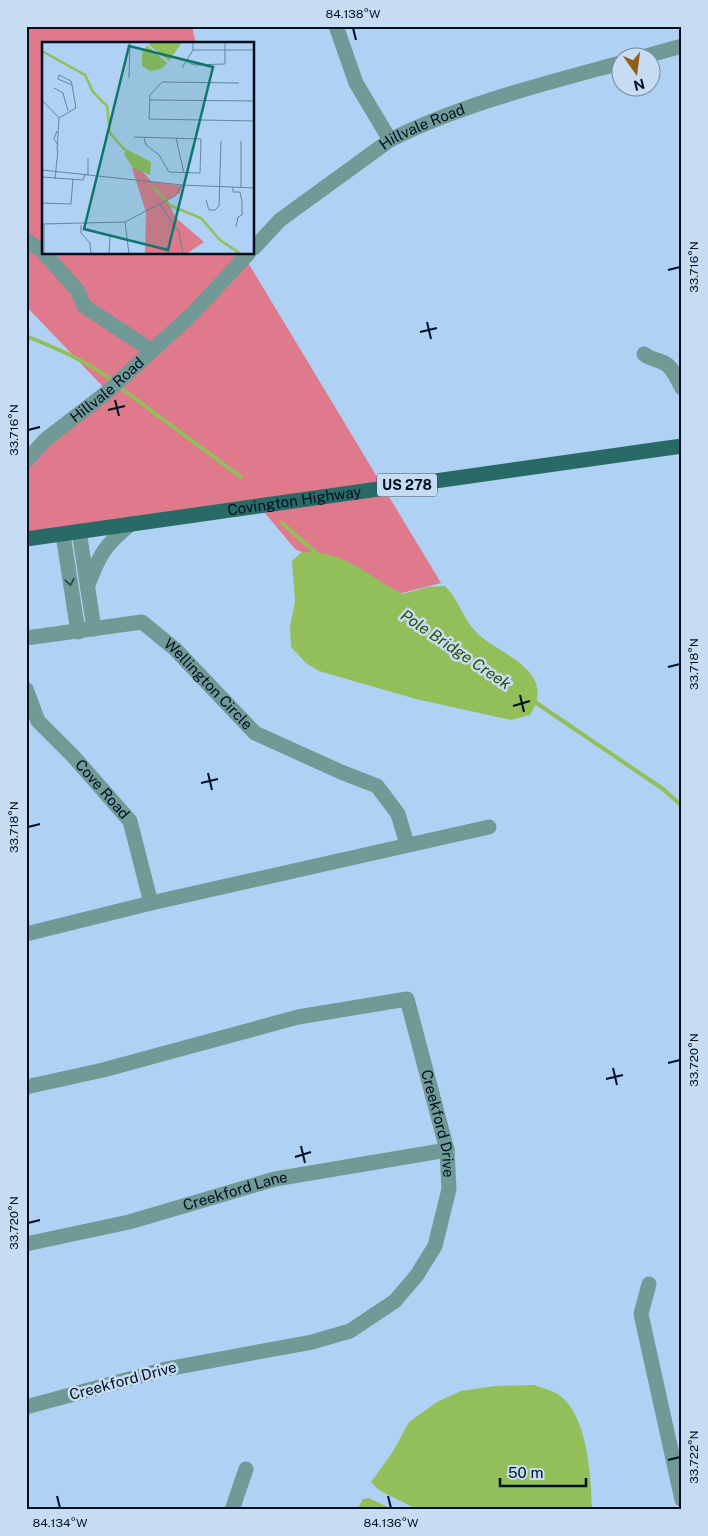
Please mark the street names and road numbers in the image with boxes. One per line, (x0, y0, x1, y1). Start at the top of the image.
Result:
street label: Hillvale Road (376, 100, 467, 153)
street label: Hillvale Road (66, 354, 147, 426)
road number: US 278 (377, 474, 437, 496)
street label: Covington Highway (226, 483, 362, 518)
street label: Wellington Circle (161, 635, 256, 733)
street label: Cove Road (72, 756, 133, 822)
street label: Creekford Drive (418, 1068, 457, 1178)
street label: Creekford Lane (181, 1168, 289, 1214)
street label: Creekford Drive (67, 1358, 178, 1403)

